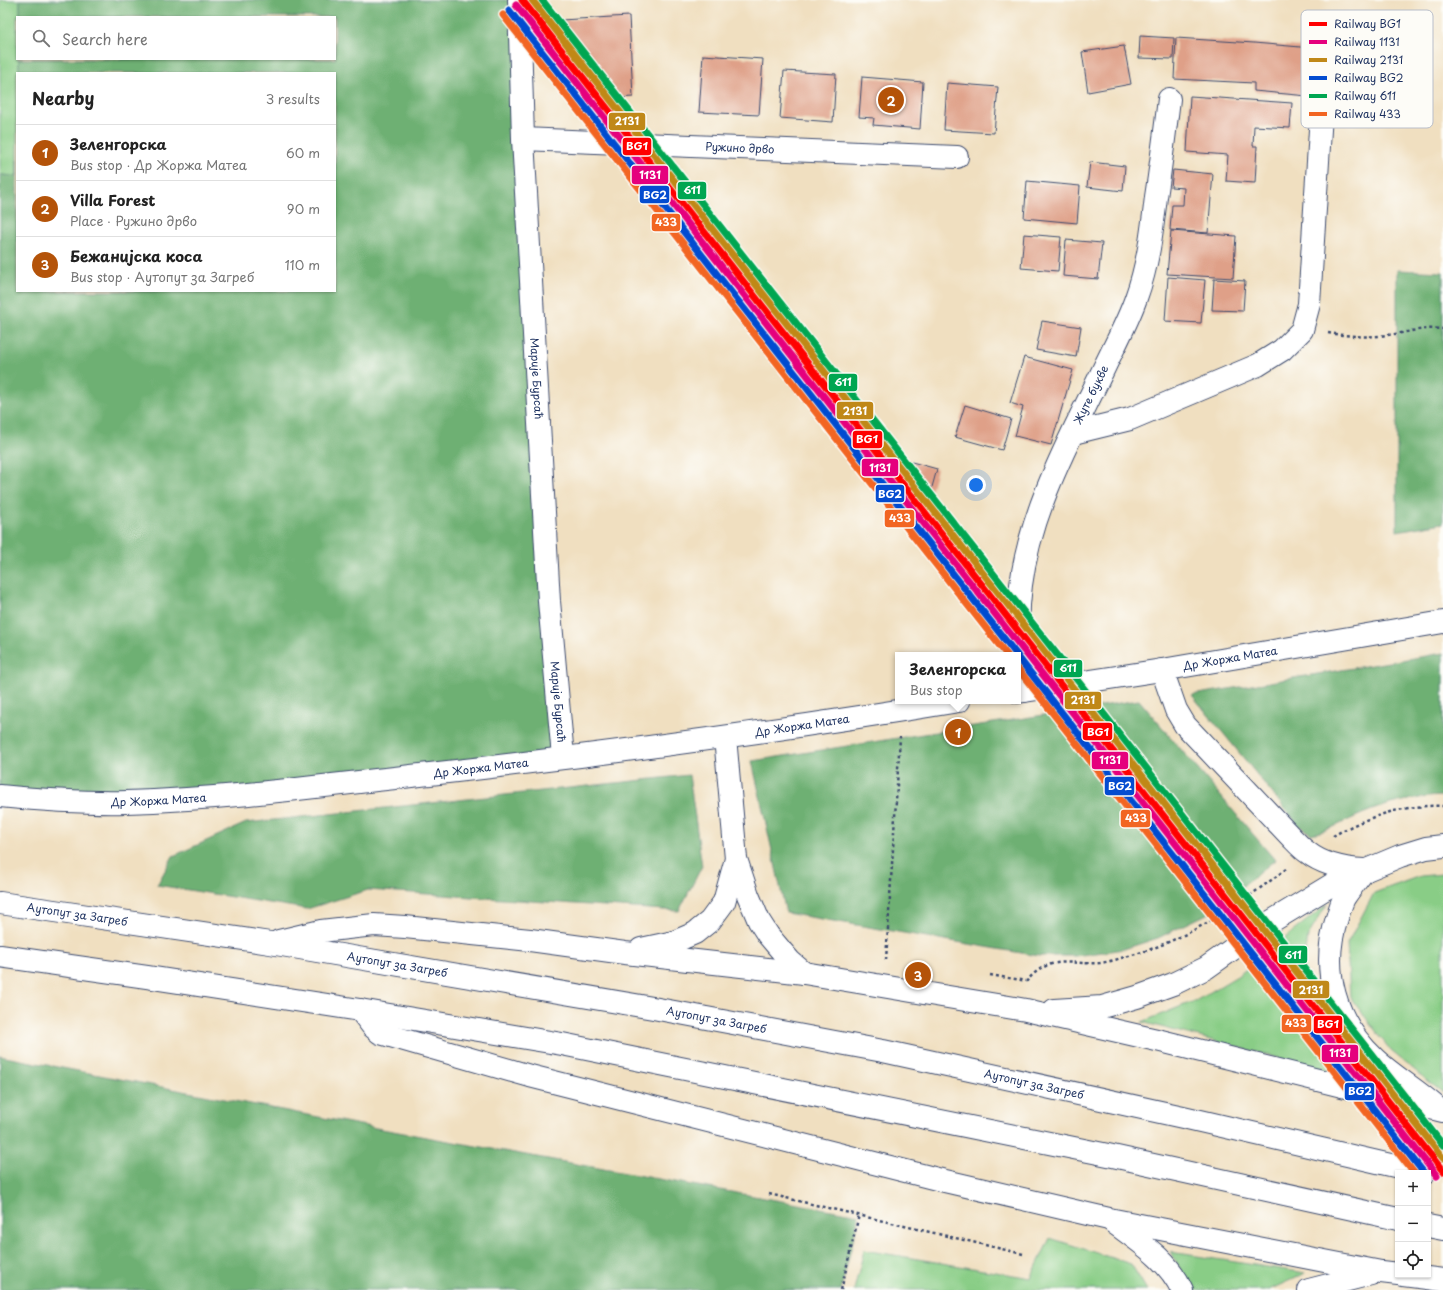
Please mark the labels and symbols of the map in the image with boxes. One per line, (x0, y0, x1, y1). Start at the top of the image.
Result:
legend (1301, 10, 1433, 128)
text: Railway BG1 (1334, 15, 1401, 32)
text: Railway 1131 (1334, 33, 1400, 50)
text: Railway 2131 (1334, 51, 1403, 68)
text: Railway BG2 (1334, 69, 1404, 86)
pin: 2 (878, 85, 904, 115)
text: Railway 611 (1334, 87, 1396, 104)
text: Railway 433 (1334, 105, 1401, 122)
line badge: 2131 (608, 112, 646, 131)
text: 2131 (615, 112, 640, 129)
line badge: BG1 (622, 137, 652, 156)
text: BG1 (626, 137, 648, 154)
street label: Ружино дрво (705, 138, 775, 157)
line badge: 1131 (631, 165, 669, 185)
text: 1131 (639, 166, 661, 183)
line badge: 611 (677, 181, 707, 200)
text: 611 (683, 181, 701, 198)
line badge: BG2 (639, 185, 670, 204)
text: BG2 (643, 186, 667, 203)
line badge: 433 (651, 213, 681, 232)
text: 433 (655, 213, 678, 230)
street label: Марије Бурсаћ (526, 337, 548, 420)
street label: Жуте букве (1069, 362, 1112, 427)
line badge: 611 (828, 373, 858, 392)
text: 611 (834, 373, 852, 390)
line badge: 2131 (836, 401, 874, 420)
text: 2131 (843, 402, 868, 419)
line badge: BG1 (852, 430, 883, 449)
text: BG1 (856, 430, 878, 447)
line badge: 1131 (861, 458, 899, 477)
text: 1131 (869, 459, 891, 476)
your location (966, 475, 986, 495)
line badge: BG2 (875, 484, 905, 503)
text: BG2 (878, 485, 902, 502)
line badge: 433 (884, 509, 915, 528)
text: 433 (889, 509, 912, 526)
street label: Др Жоржа Матеа (1181, 641, 1279, 674)
line badge: 611 (1053, 659, 1083, 678)
text: 611 (1059, 659, 1077, 676)
street label: Марије Бурсаћ (546, 660, 571, 743)
line badge: 2131 (1064, 691, 1102, 710)
text: 2131 (1071, 691, 1096, 708)
street label: Др Жоржа Матеа (753, 710, 851, 741)
pin: 1 (945, 717, 971, 747)
line badge: BG1 (1082, 722, 1113, 741)
text: BG1 (1087, 723, 1109, 740)
line badge: 1131 (1091, 751, 1129, 770)
text: 1131 (1099, 751, 1121, 768)
street label: Др Жоржа Матеа (432, 754, 529, 782)
line badge: BG2 (1104, 776, 1135, 796)
text: BG2 (1108, 777, 1132, 794)
street label: Др Жоржа Матеа (110, 789, 207, 810)
line badge: 433 (1120, 809, 1151, 828)
text: 433 (1125, 809, 1148, 826)
street label: Аутопут за Загреб (26, 898, 129, 930)
line badge: 611 (1278, 945, 1308, 964)
text: 611 (1284, 946, 1302, 963)
street label: Аутопут за Загреб (346, 947, 449, 981)
pin: 3 (905, 960, 931, 990)
line badge: 2131 (1292, 980, 1330, 999)
text: 2131 (1299, 981, 1324, 998)
street label: Аутопут за Загреб (665, 1002, 769, 1037)
line badge: 433 (1281, 1014, 1312, 1033)
text: 433 (1285, 1014, 1308, 1031)
line badge: BG1 (1313, 1015, 1343, 1034)
text: BG1 (1317, 1015, 1339, 1032)
line badge: 1131 (1321, 1044, 1359, 1063)
text: 1131 (1329, 1044, 1351, 1061)
street label: Аутопут за Загреб (983, 1065, 1086, 1103)
line badge: BG2 (1344, 1082, 1375, 1101)
text: BG2 (1348, 1082, 1372, 1099)

